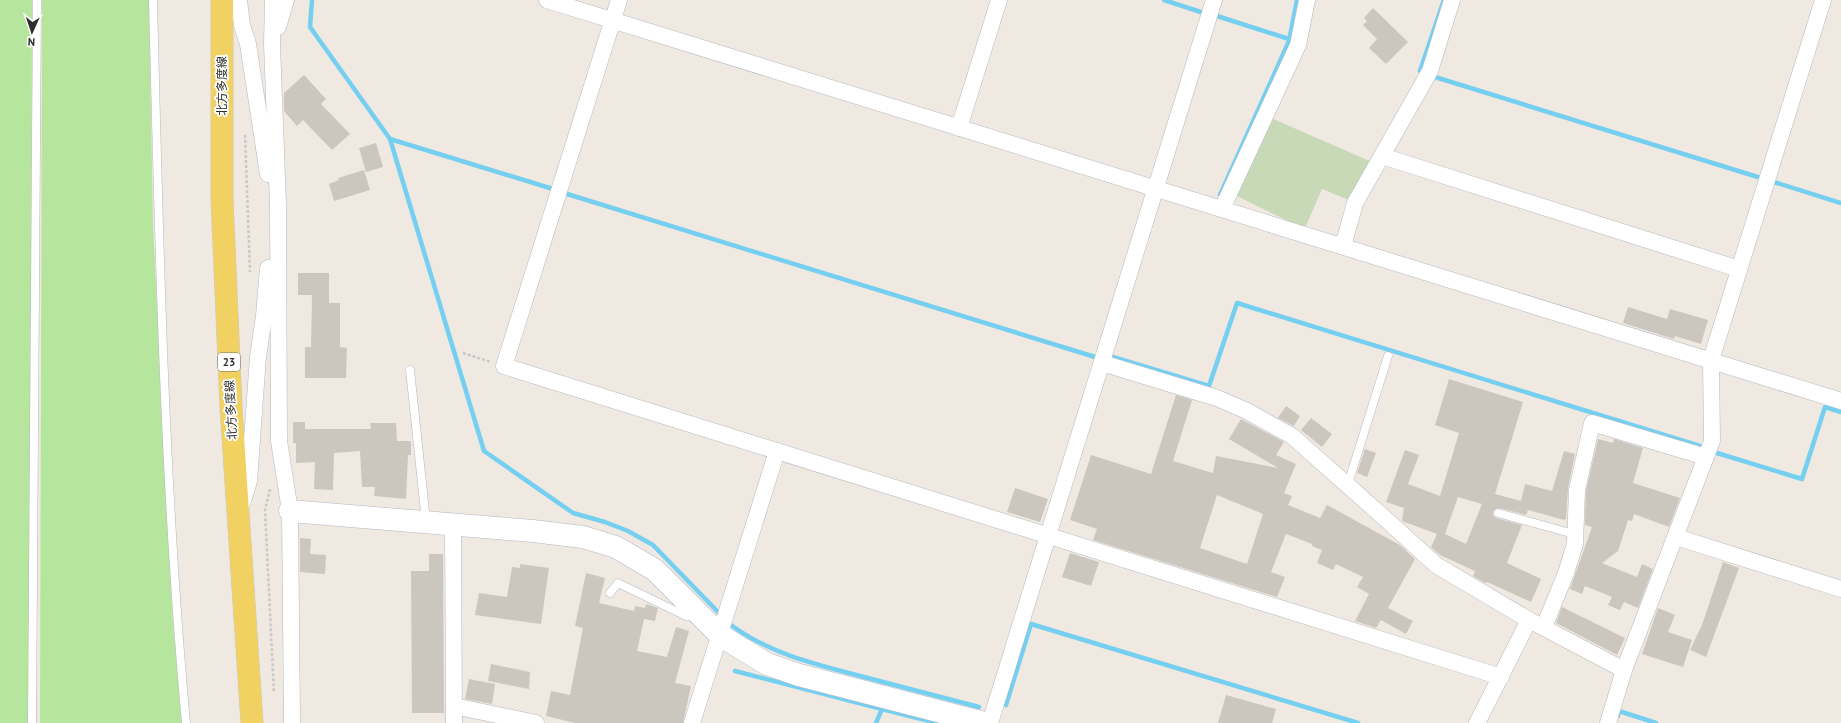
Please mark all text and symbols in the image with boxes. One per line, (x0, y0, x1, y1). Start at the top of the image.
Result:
north arrow (12, 12, 52, 52)
text: N (27, 35, 35, 49)
street label: 北方多度線 (214, 56, 229, 116)
road number: 23 (218, 353, 240, 371)
street label: 北方多度線 (221, 380, 240, 440)

